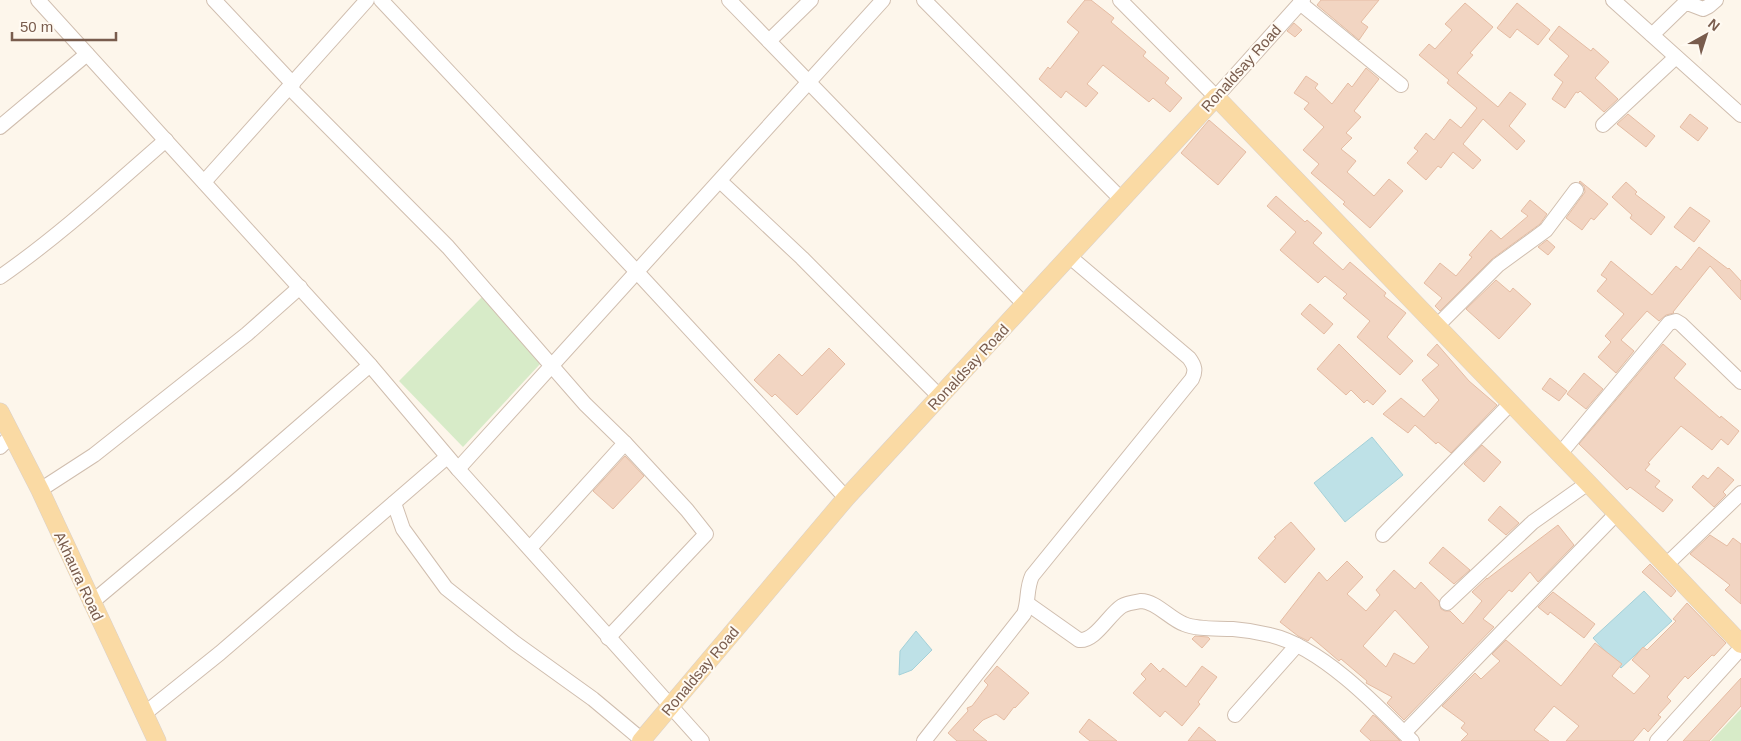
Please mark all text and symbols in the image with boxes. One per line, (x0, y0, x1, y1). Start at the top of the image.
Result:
scale bar (12, 10, 116, 42)
north arrow (1681, 10, 1731, 60)
text: N (1705, 15, 1723, 34)
text: 50 m (20, 18, 53, 35)
street label: Ronaldsay Road (1198, 21, 1284, 115)
street label: Ronaldsay Road (924, 321, 1012, 413)
street label: Akhaura Road (51, 529, 107, 623)
street label: Ronaldsay Road (658, 623, 742, 719)

